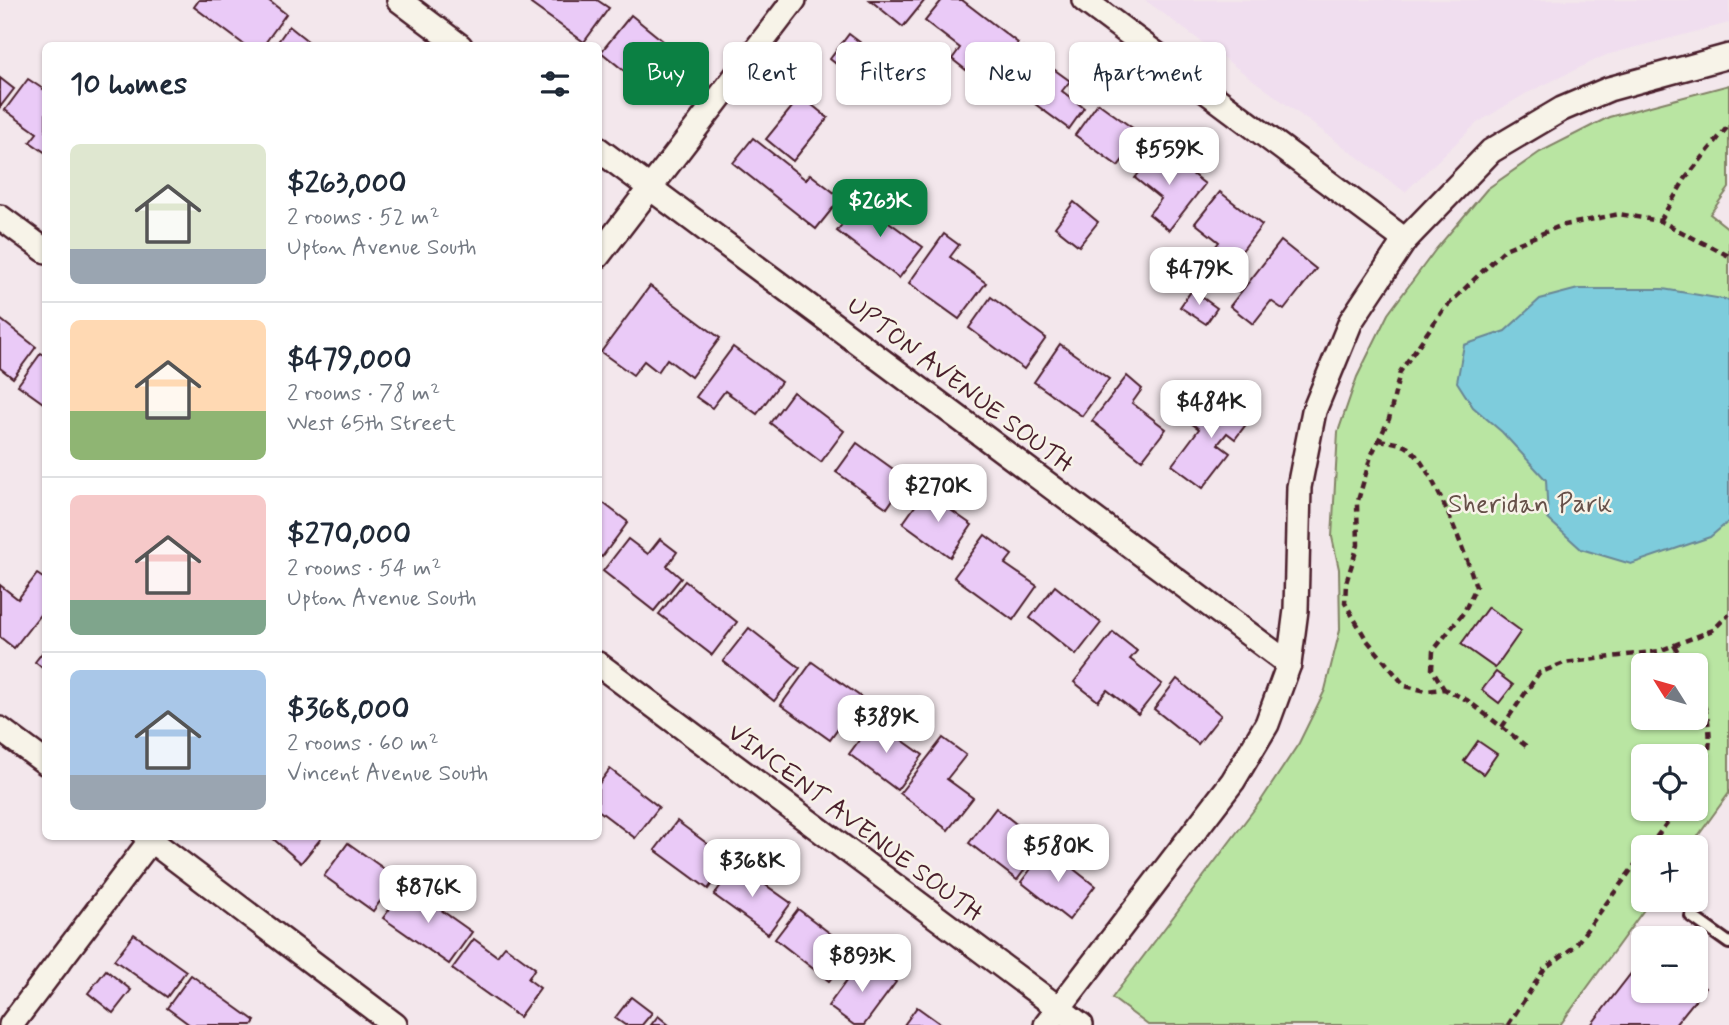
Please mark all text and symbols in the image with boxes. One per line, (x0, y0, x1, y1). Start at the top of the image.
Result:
chip: Buy (623, 42, 709, 105)
chip: Rent (723, 42, 822, 105)
chip: Filters (836, 42, 951, 105)
chip: New (965, 42, 1055, 105)
chip: Apartment (1069, 42, 1226, 105)
text: 10 homes (70, 65, 187, 104)
icon: filters (536, 65, 574, 103)
pin: $559K (1120, 128, 1218, 187)
text: $559K (1135, 135, 1203, 165)
text: $263,000 (287, 164, 407, 203)
icon: home (126, 172, 210, 256)
pin: $263K (831, 180, 929, 239)
text: $263K (848, 187, 912, 217)
text: 2 rooms · 52 m² (287, 203, 440, 233)
text: Upton Avenue South (287, 233, 477, 263)
pin: $479K (1150, 247, 1248, 307)
text: $479K (1166, 255, 1232, 285)
street label: UPTON AVENUE SOUTH (840, 289, 1080, 482)
text: $479,000 (287, 340, 411, 379)
icon: home (126, 348, 210, 432)
text: 2 rooms · 78 m² (287, 379, 440, 409)
pin: $484K (1162, 380, 1260, 440)
text: $484K (1176, 388, 1246, 418)
text: West 65th Street (287, 409, 456, 439)
pin: $270K (889, 464, 987, 524)
text: $270K (905, 472, 971, 502)
park label: Sheridan Park (1448, 488, 1612, 522)
text: $270,000 (287, 515, 411, 554)
icon: home (126, 523, 210, 607)
text: 2 rooms · 54 m² (287, 554, 441, 584)
text: Upton Avenue South (287, 584, 477, 614)
north arrow (1631, 653, 1708, 730)
map controls (1631, 653, 1708, 1003)
text: $368,000 (287, 690, 409, 729)
pin: $389K (837, 696, 935, 755)
icon: home (126, 698, 210, 782)
text: $389K (854, 703, 918, 733)
street label: VINCENT AVENUE SOUTH (720, 716, 990, 931)
text: 2 rooms · 60 m² (287, 729, 439, 759)
button: locate (1631, 744, 1708, 821)
text: Vincent Avenue South (287, 759, 488, 789)
pin: $580K (1009, 824, 1107, 884)
text: $580K (1023, 832, 1093, 862)
button: + (1631, 835, 1708, 912)
pin: $368K (703, 839, 801, 899)
text: $368K (719, 847, 785, 877)
pin: $876K (379, 866, 477, 925)
text: $876K (395, 873, 461, 903)
button: − (1631, 926, 1708, 1003)
pin: $893K (813, 934, 911, 994)
text: $893K (829, 942, 895, 972)

